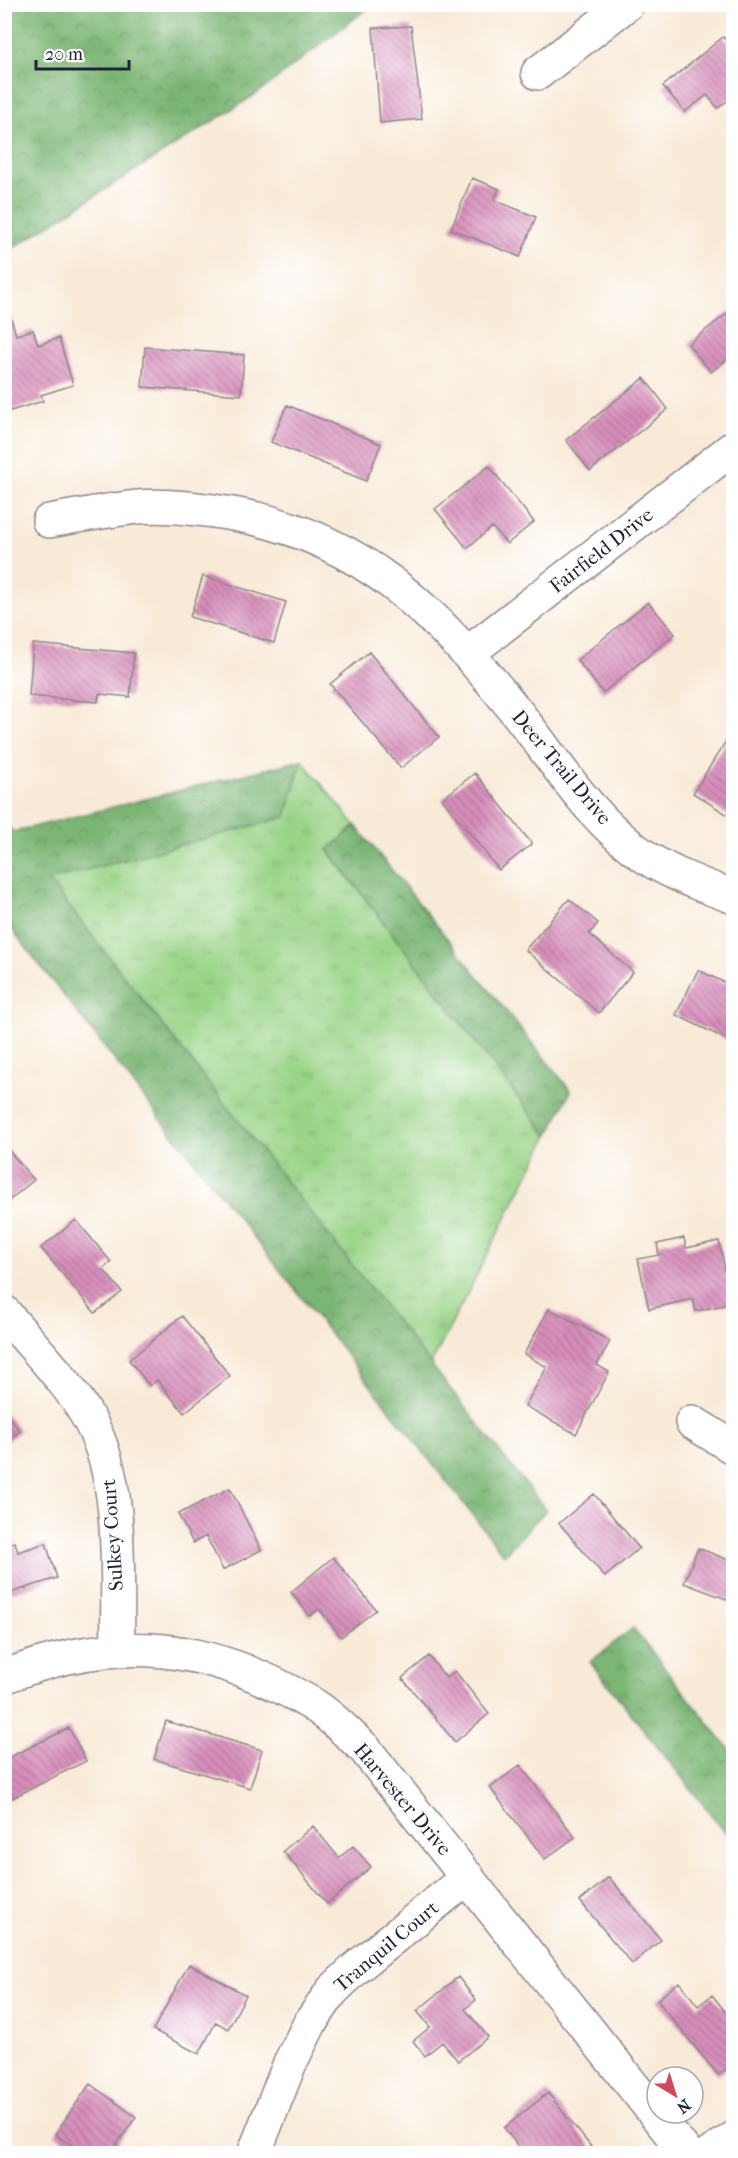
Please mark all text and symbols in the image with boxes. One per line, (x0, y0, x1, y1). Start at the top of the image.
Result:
scale bar (36, 33, 129, 71)
text: 20 m (45, 44, 83, 65)
street label: Fairfield Drive (545, 503, 658, 598)
street label: Deer Trail Drive (507, 705, 616, 829)
street label: Sulkey Court (97, 1478, 128, 1592)
street label: Harvester Drive (349, 1739, 456, 1860)
street label: Tranquil Court (329, 1896, 443, 1997)
north arrow (645, 2065, 705, 2125)
text: N (673, 2095, 695, 2118)

